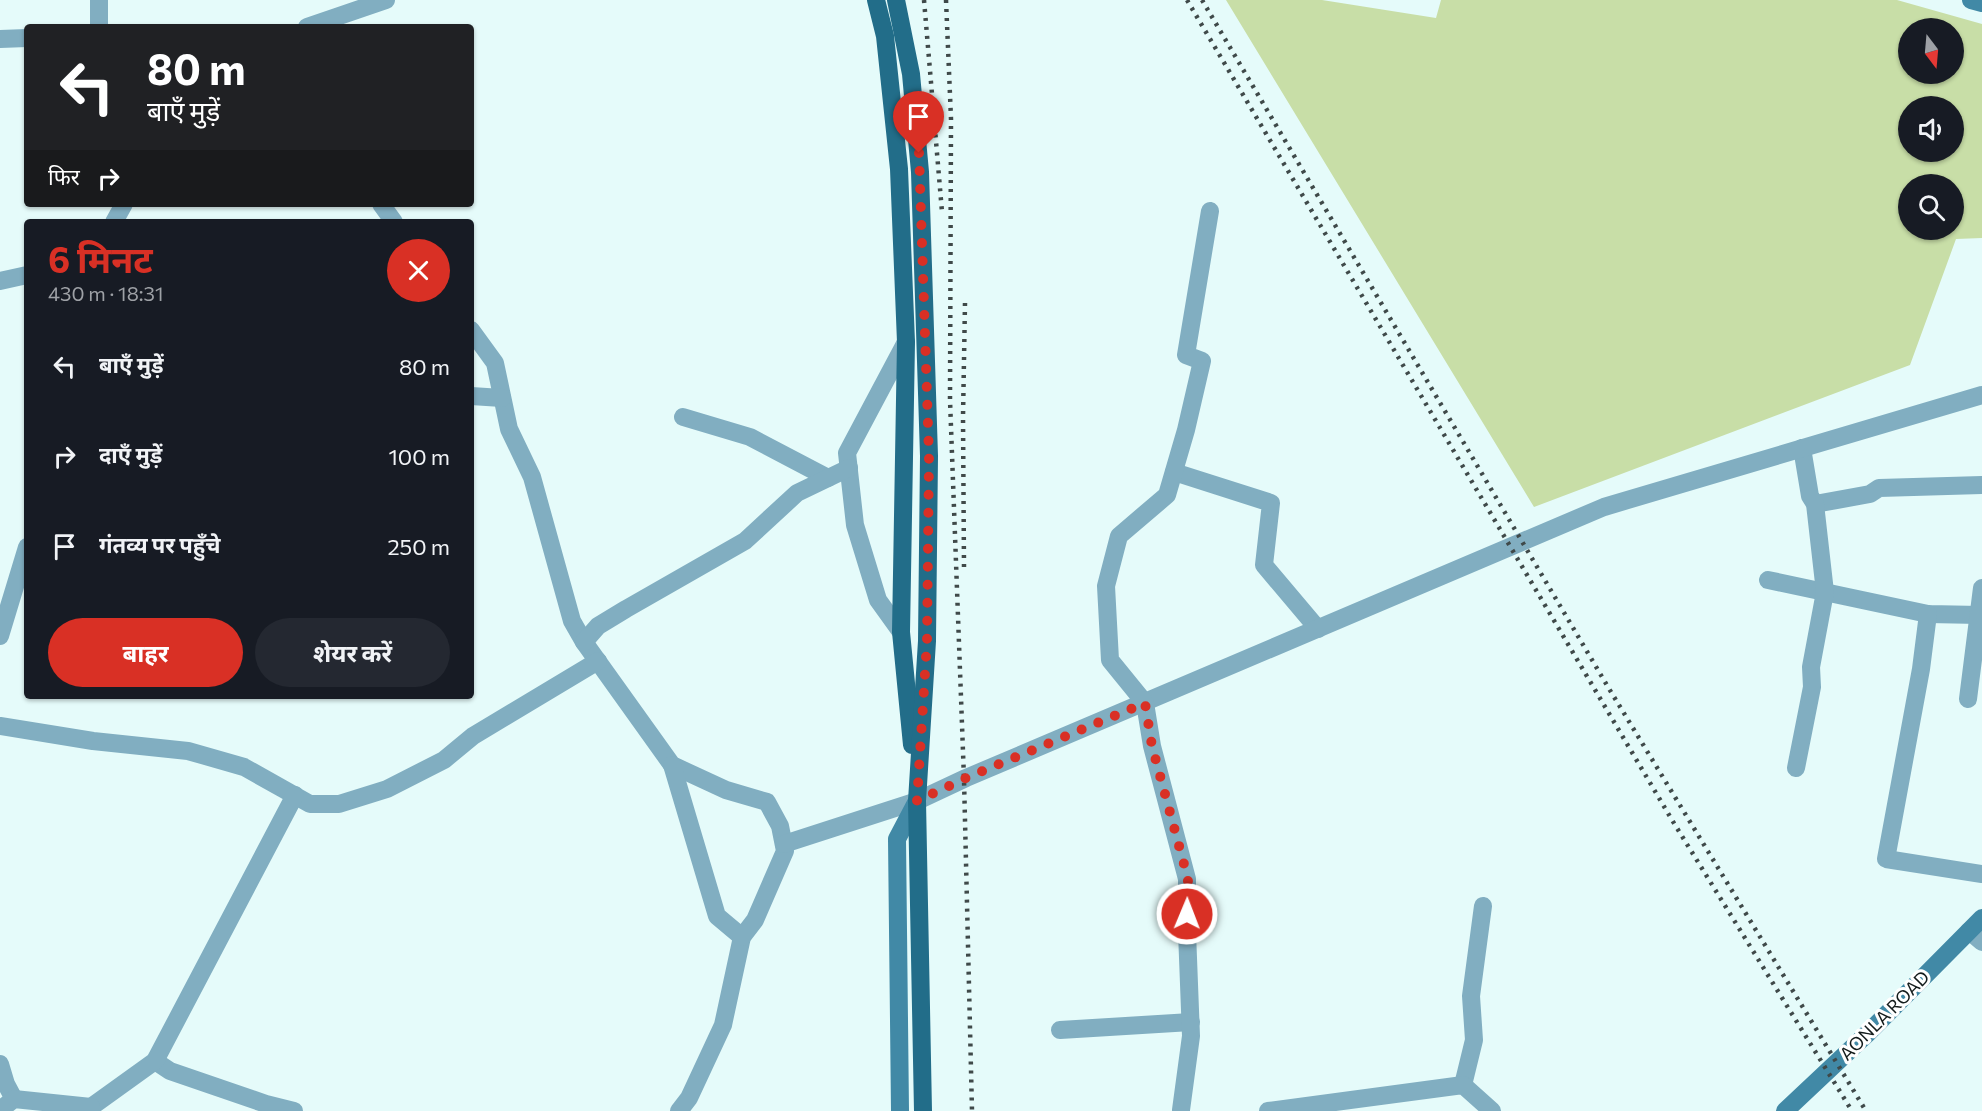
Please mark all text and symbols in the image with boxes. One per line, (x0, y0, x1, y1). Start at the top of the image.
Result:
north arrow (1898, 18, 1964, 84)
map controls (1898, 18, 1964, 240)
text: 80 m (147, 42, 246, 94)
icon: left (48, 48, 126, 126)
pin (893, 91, 944, 153)
text: बाएँ मुड़ें (147, 94, 220, 127)
button: sound (1898, 96, 1964, 162)
icon: arrive (902, 100, 935, 133)
icon: right (92, 162, 125, 195)
text: फिर (48, 163, 80, 190)
button: search (1898, 174, 1964, 240)
text: 6 मिनट (48, 236, 153, 280)
button: close (387, 239, 450, 302)
text: 430 m · 18:31 (48, 281, 164, 305)
icon: left (48, 350, 81, 383)
text: बाएँ मुड़ें (99, 351, 164, 378)
text: 80 m (399, 353, 450, 380)
icon: right (48, 440, 81, 473)
text: दाएँ मुड़ें (99, 441, 162, 468)
text: 100 m (388, 443, 450, 470)
icon: arrive (48, 530, 81, 563)
text: गंतव्य पर पहुँचे (99, 531, 221, 558)
text: 250 m (387, 533, 450, 560)
button: बाहर (48, 618, 243, 687)
button: शेयर करें (255, 618, 450, 687)
position arrow (1155, 882, 1219, 946)
street label: AONLA ROAD (1835, 966, 1933, 1064)

